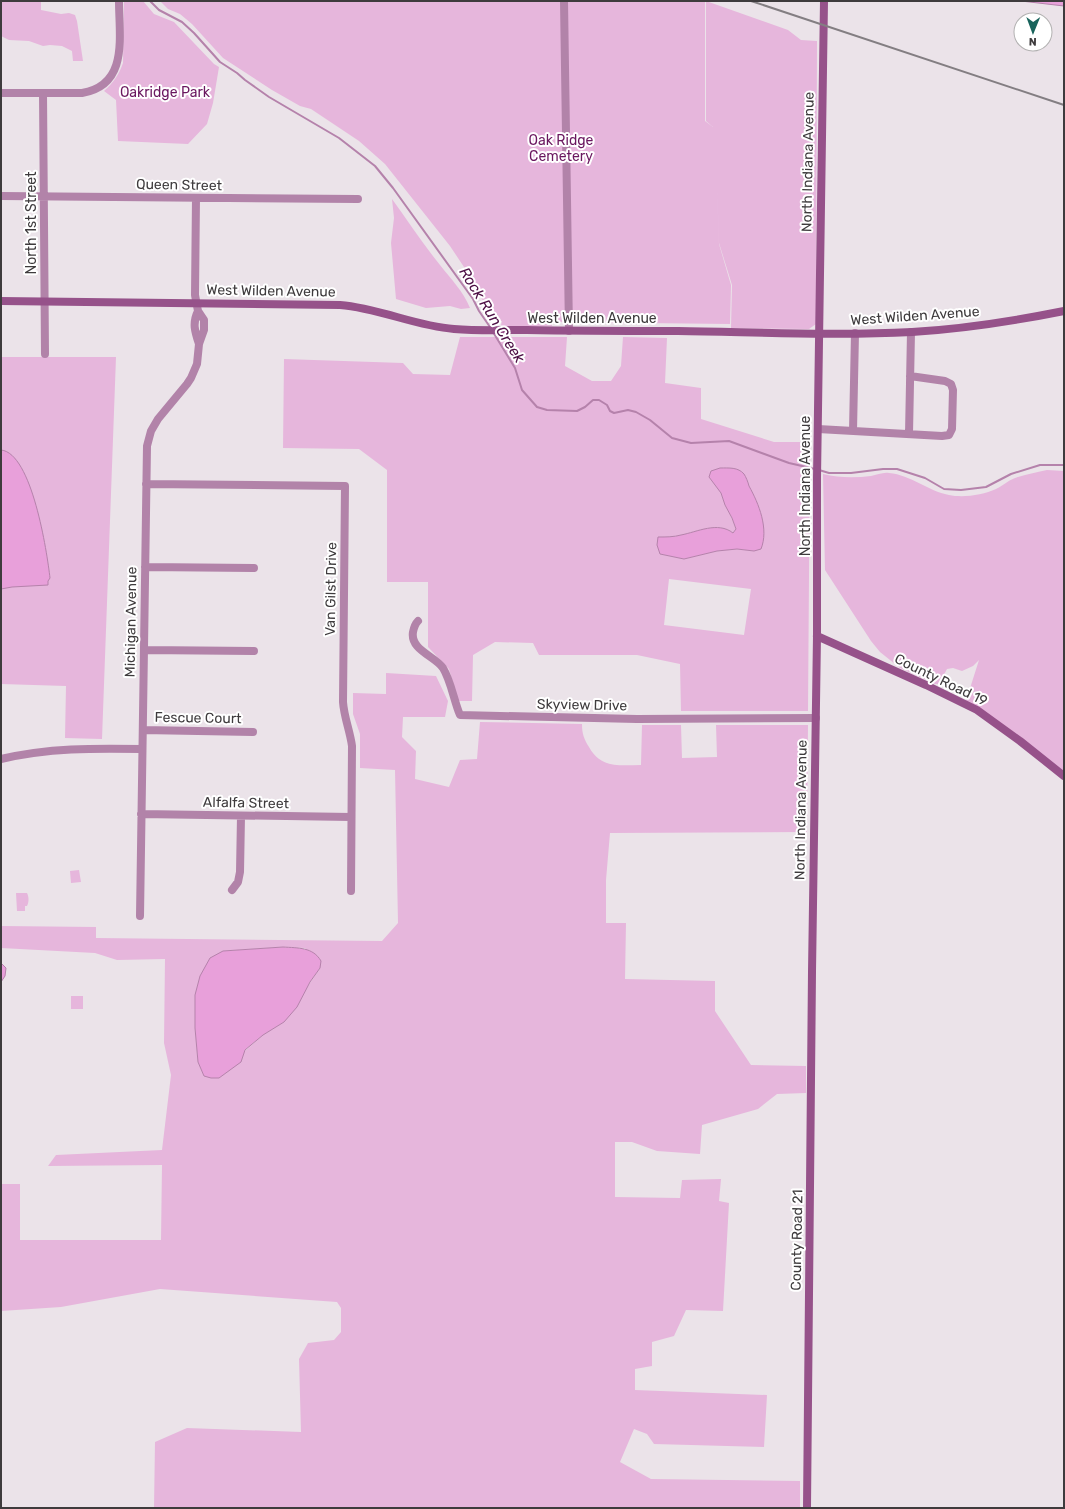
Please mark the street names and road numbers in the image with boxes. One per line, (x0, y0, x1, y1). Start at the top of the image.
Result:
street label: North Indiana Avenue (798, 91, 818, 232)
street label: North 1st Street (23, 171, 40, 275)
street label: Queen Street (136, 176, 223, 194)
street label: West Wilden Avenue (206, 281, 336, 301)
street label: West Wilden Avenue (850, 303, 980, 329)
street label: West Wilden Avenue (527, 310, 657, 327)
street label: North Indiana Avenue (797, 416, 814, 556)
street label: Van Gilst Drive (322, 542, 340, 636)
street label: Michigan Avenue (122, 566, 140, 678)
street label: County Road 19 (892, 650, 990, 710)
street label: Skyview Drive (537, 696, 628, 714)
street label: Fescue Court (154, 709, 242, 727)
street label: North Indiana Avenue (791, 739, 811, 880)
street label: Alfalfa Street (203, 794, 290, 812)
street label: County Road 21 (788, 1189, 806, 1291)

